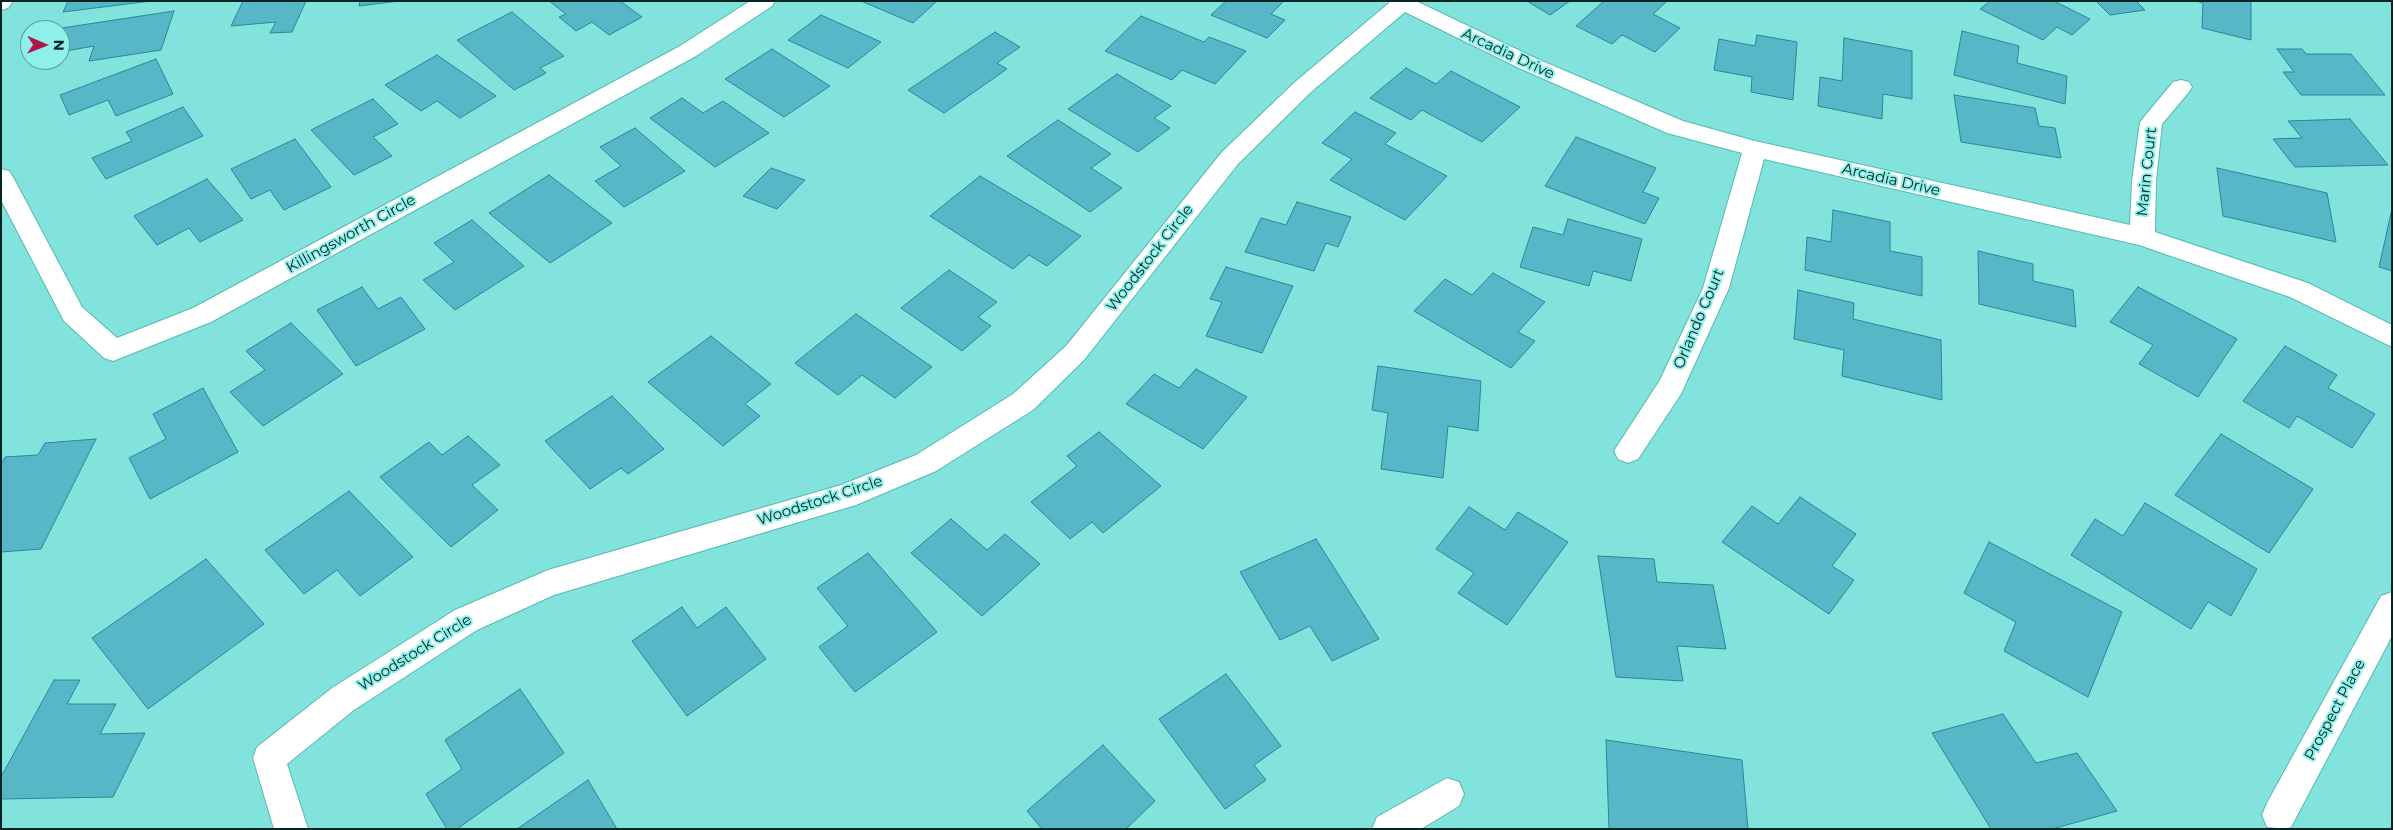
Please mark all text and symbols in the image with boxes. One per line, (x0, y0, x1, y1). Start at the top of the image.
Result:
north arrow (20, 20, 70, 70)
street label: Arcadia Drive (1459, 25, 1557, 83)
text: N (50, 39, 68, 51)
street label: Marin Court (2133, 127, 2161, 217)
street label: Arcadia Drive (1840, 160, 1942, 200)
street label: Killingsworth Circle (283, 191, 419, 277)
street label: Woodstock Circle (1103, 201, 1197, 315)
street label: Orlando Court (1670, 266, 1728, 372)
street label: Woodstock Circle (755, 472, 885, 530)
street label: Woodstock Circle (355, 611, 475, 695)
street label: Prospect Place (2301, 656, 2369, 764)

